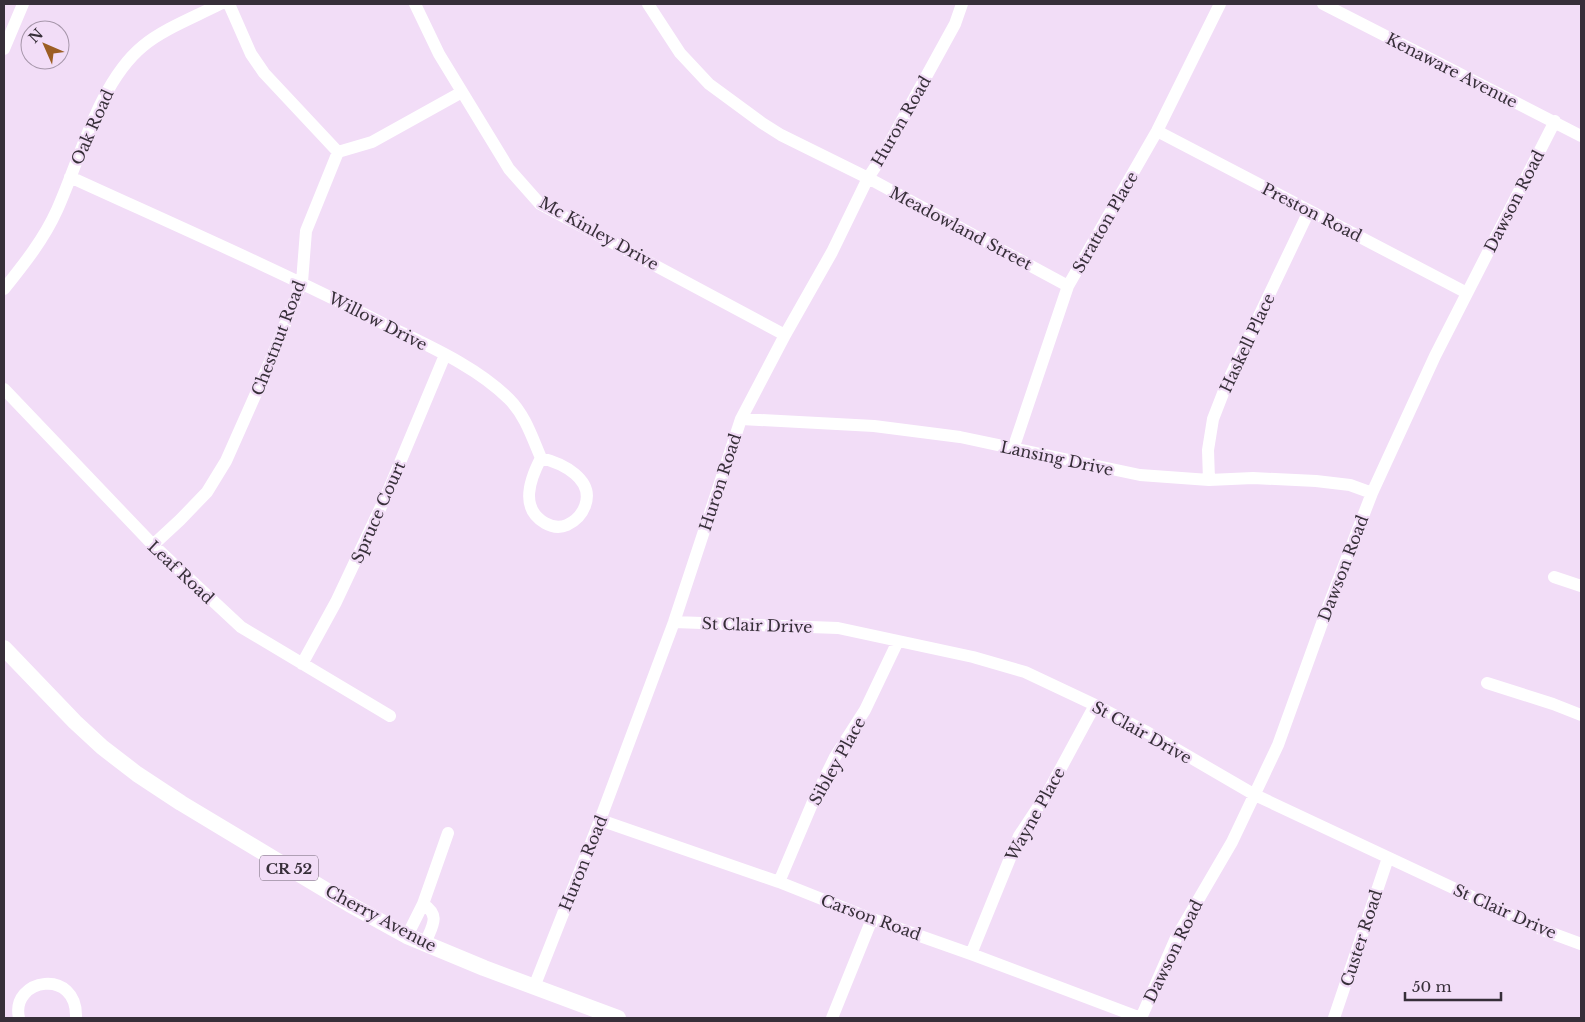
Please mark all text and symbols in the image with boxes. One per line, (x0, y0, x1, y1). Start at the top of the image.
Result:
north arrow (20, 20, 70, 70)
text: N (25, 25, 47, 47)
street label: Kenaware Avenue (1383, 28, 1521, 112)
street label: Huron Road (867, 72, 935, 170)
street label: Oak Road (66, 86, 118, 168)
street label: Dawson Road (1480, 146, 1548, 255)
street label: Stratton Place (1068, 168, 1142, 276)
street label: Preston Road (1259, 178, 1366, 246)
street label: Meadowland Street (886, 182, 1036, 274)
street label: Mc Kinley Drive (536, 192, 662, 274)
street label: Chestnut Road (247, 278, 309, 398)
street label: Willow Drive (324, 287, 431, 354)
street label: Haskell Place (1215, 290, 1279, 396)
street label: Huron Road (695, 431, 745, 533)
street label: Lansing Drive (999, 436, 1115, 480)
street label: Spruce Court (347, 458, 409, 566)
street label: Dawson Road (1314, 512, 1372, 624)
street label: Leaf Road (144, 536, 218, 608)
street label: St Clair Drive (701, 613, 813, 637)
street label: St Clair Drive (1089, 696, 1195, 768)
street label: Sibley Place (805, 713, 869, 809)
street label: Wayne Place (1001, 764, 1069, 865)
street label: Huron Road (555, 812, 611, 914)
road number: CR 52 (260, 856, 318, 880)
street label: St Clair Drive (1450, 879, 1560, 943)
street label: Cherry Avenue (322, 880, 440, 956)
street label: Custer Road (1336, 887, 1386, 989)
street label: Carson Road (818, 890, 924, 944)
street label: Dawson Road (1139, 896, 1207, 1006)
scale bar (1405, 970, 1501, 1002)
text: 50 m (1412, 977, 1452, 996)

